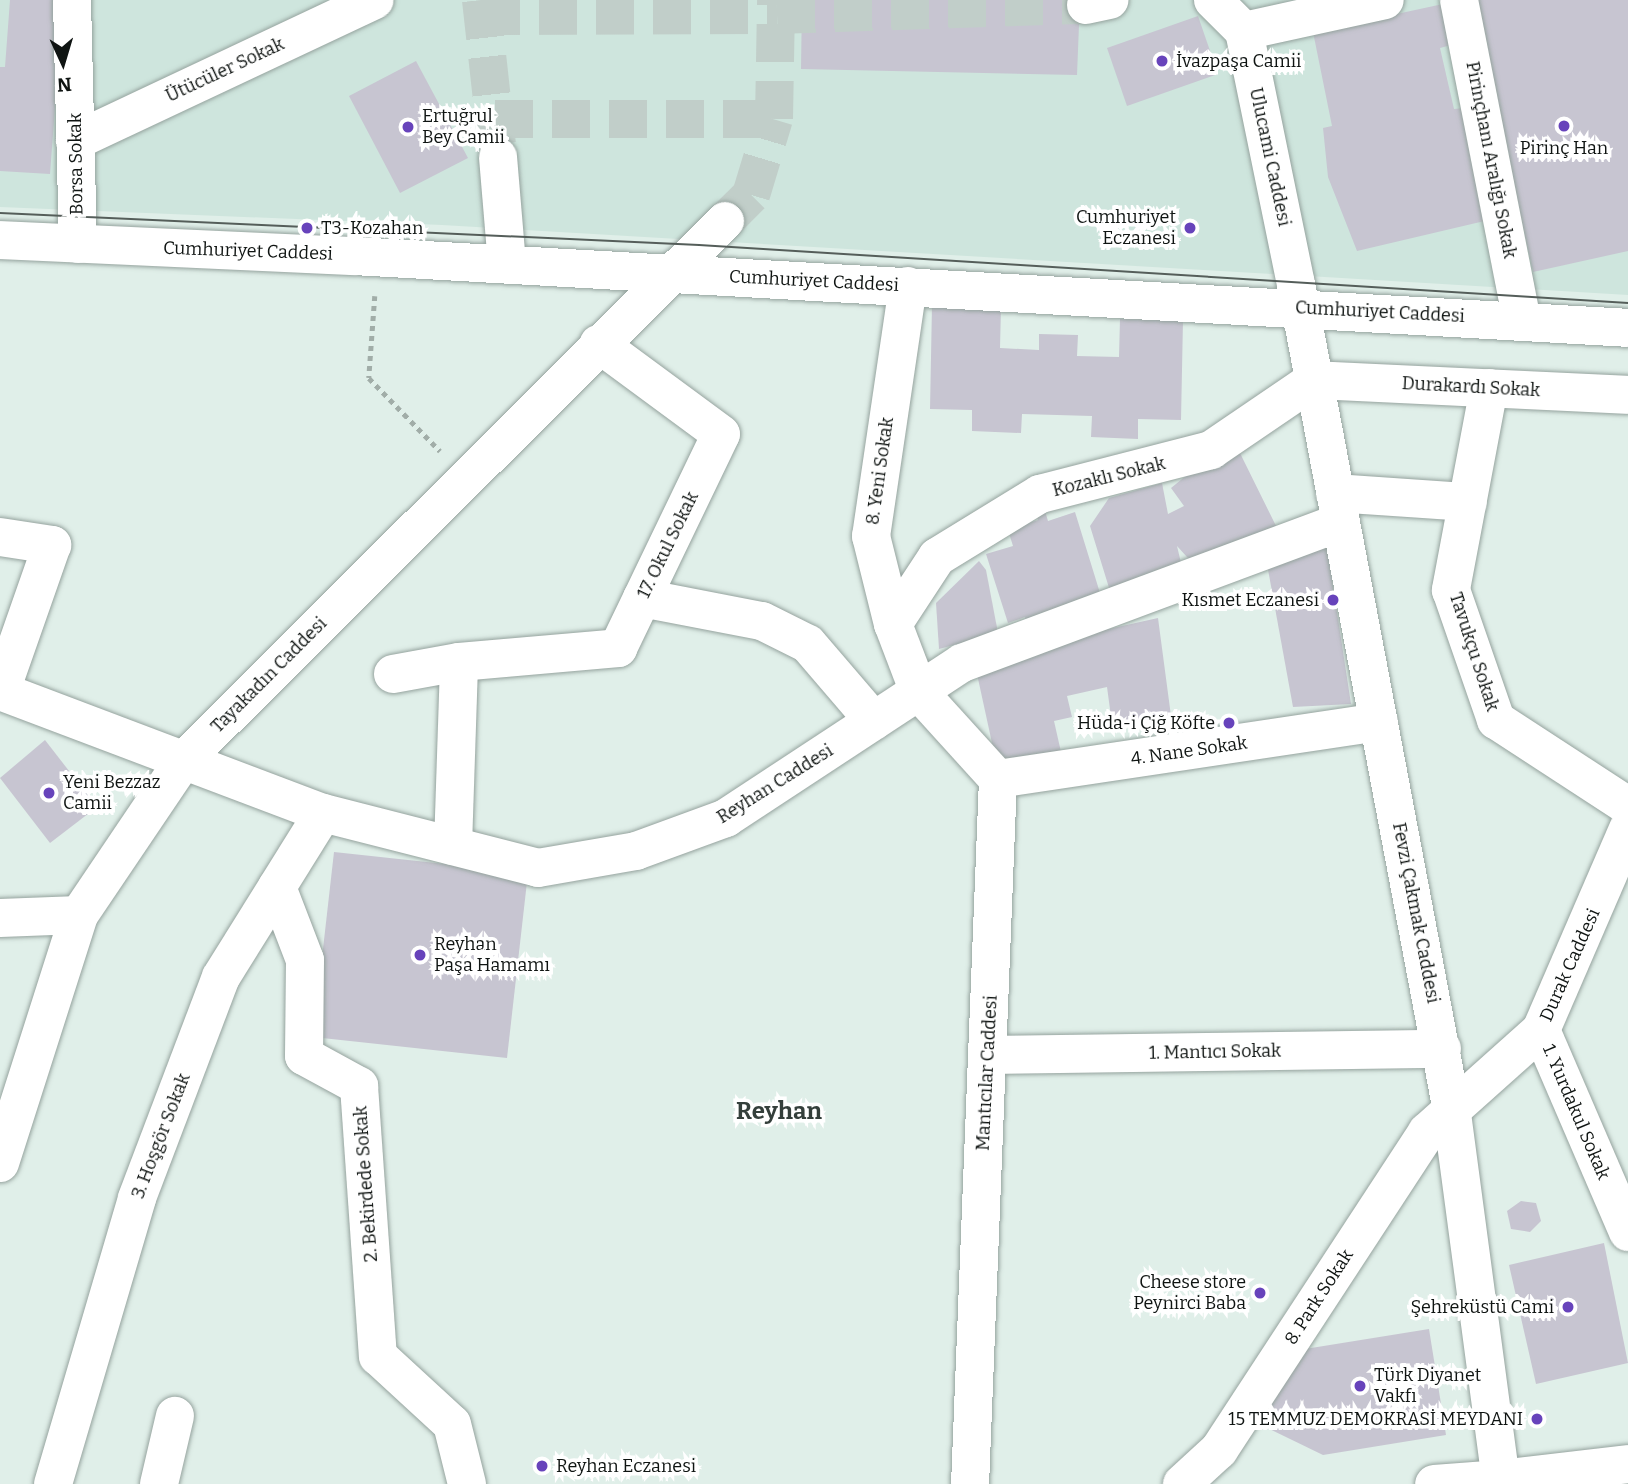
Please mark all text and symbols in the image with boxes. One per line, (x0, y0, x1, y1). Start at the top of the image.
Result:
north arrow (28, 28, 98, 98)
street label: Ütücüler Sokak (162, 33, 288, 107)
place label: İvazpaşa Camii (1176, 50, 1301, 72)
marker: İvazpaşa Camii (1154, 53, 1170, 69)
street label: Pirinçhanı Aralığı Sokak (1461, 60, 1521, 260)
text: N (56, 72, 73, 96)
street label: Ulucami Caddesi (1245, 86, 1295, 228)
place label: Ertuğrul Bey Camii (422, 106, 505, 148)
street label: Borsa Sokak (64, 113, 88, 215)
marker: Pirinç Han (1556, 118, 1572, 134)
marker: Ertuğrul Bey Camii (400, 119, 416, 135)
place label: Pirinç Han (1520, 137, 1608, 159)
place label: Cumhuriyet Eczanesi (1076, 207, 1176, 249)
place label: T3-Kozahan (321, 217, 423, 239)
marker: T3-Kozahan (299, 220, 315, 236)
marker: Cumhuriyet Eczanesi (1182, 220, 1198, 236)
street label: Cumhuriyet Caddesi (163, 237, 333, 265)
street label: Cumhuriyet Caddesi (729, 266, 899, 296)
street label: Cumhuriyet Caddesi (1295, 297, 1465, 327)
street label: Durakardı Sokak (1401, 373, 1541, 401)
street label: 8. Yeni Sokak (862, 416, 898, 526)
street label: Kozaklı Sokak (1050, 453, 1168, 501)
street label: 17. Okul Sokak (633, 488, 703, 602)
place label: Kısmet Eczanesi (1182, 589, 1319, 611)
street label: Tavukçu Sokak (1445, 590, 1503, 714)
marker: Kısmet Eczanesi (1325, 592, 1341, 608)
street label: Tayakadın Caddesi (207, 613, 331, 737)
place label: Hüda-i Çiğ Köfte (1077, 712, 1215, 734)
marker: Hüda-i Çiğ Köfte (1221, 715, 1237, 731)
street label: 4. Nane Sokak (1129, 732, 1249, 770)
street label: Reyhan Caddesi (713, 740, 837, 828)
place label: Yeni Bezzaz Camii (63, 772, 160, 814)
marker: Yeni Bezzaz Camii (41, 785, 57, 801)
street label: Fevzi Çakmak Caddesi (1388, 821, 1444, 1005)
street label: Durak Caddesi (1535, 905, 1605, 1025)
place label: Reyhan Paşa Hamamı (434, 934, 550, 976)
marker: Reyhan Paşa Hamamı (412, 947, 428, 963)
street label: Mantıcılar Caddesi (972, 995, 1002, 1151)
street label: 1. Mantıcı Sokak (1149, 1040, 1281, 1064)
street label: 1. Yurdakul Sokak (1538, 1041, 1614, 1183)
street label: 3. Hoşgör Sokak (127, 1070, 195, 1202)
district label: Reyhan (736, 1098, 822, 1126)
street label: 2. Bekirdede Sokak (350, 1105, 382, 1263)
street label: 8. Park Sokak (1280, 1245, 1358, 1349)
place label: Cheese store Peynirci Baba (1133, 1272, 1246, 1314)
marker: Cheese store Peynirci Baba (1252, 1285, 1268, 1301)
place label: Şehreküstü Cami (1410, 1296, 1554, 1318)
marker: Şehreküstü Cami (1560, 1299, 1576, 1315)
place label: Türk Diyanet Vakfı (1374, 1365, 1481, 1408)
marker: Türk Diyanet Vakfı (1352, 1378, 1368, 1394)
place label: 15 TEMMUZ DEMOKRASİ MEYDANI (1228, 1408, 1523, 1430)
marker: 15 TEMMUZ DEMOKRASİ MEYDANI (1529, 1411, 1545, 1427)
place label: Reyhan Eczanesi (556, 1455, 696, 1477)
marker: Reyhan Eczanesi (534, 1458, 550, 1474)

